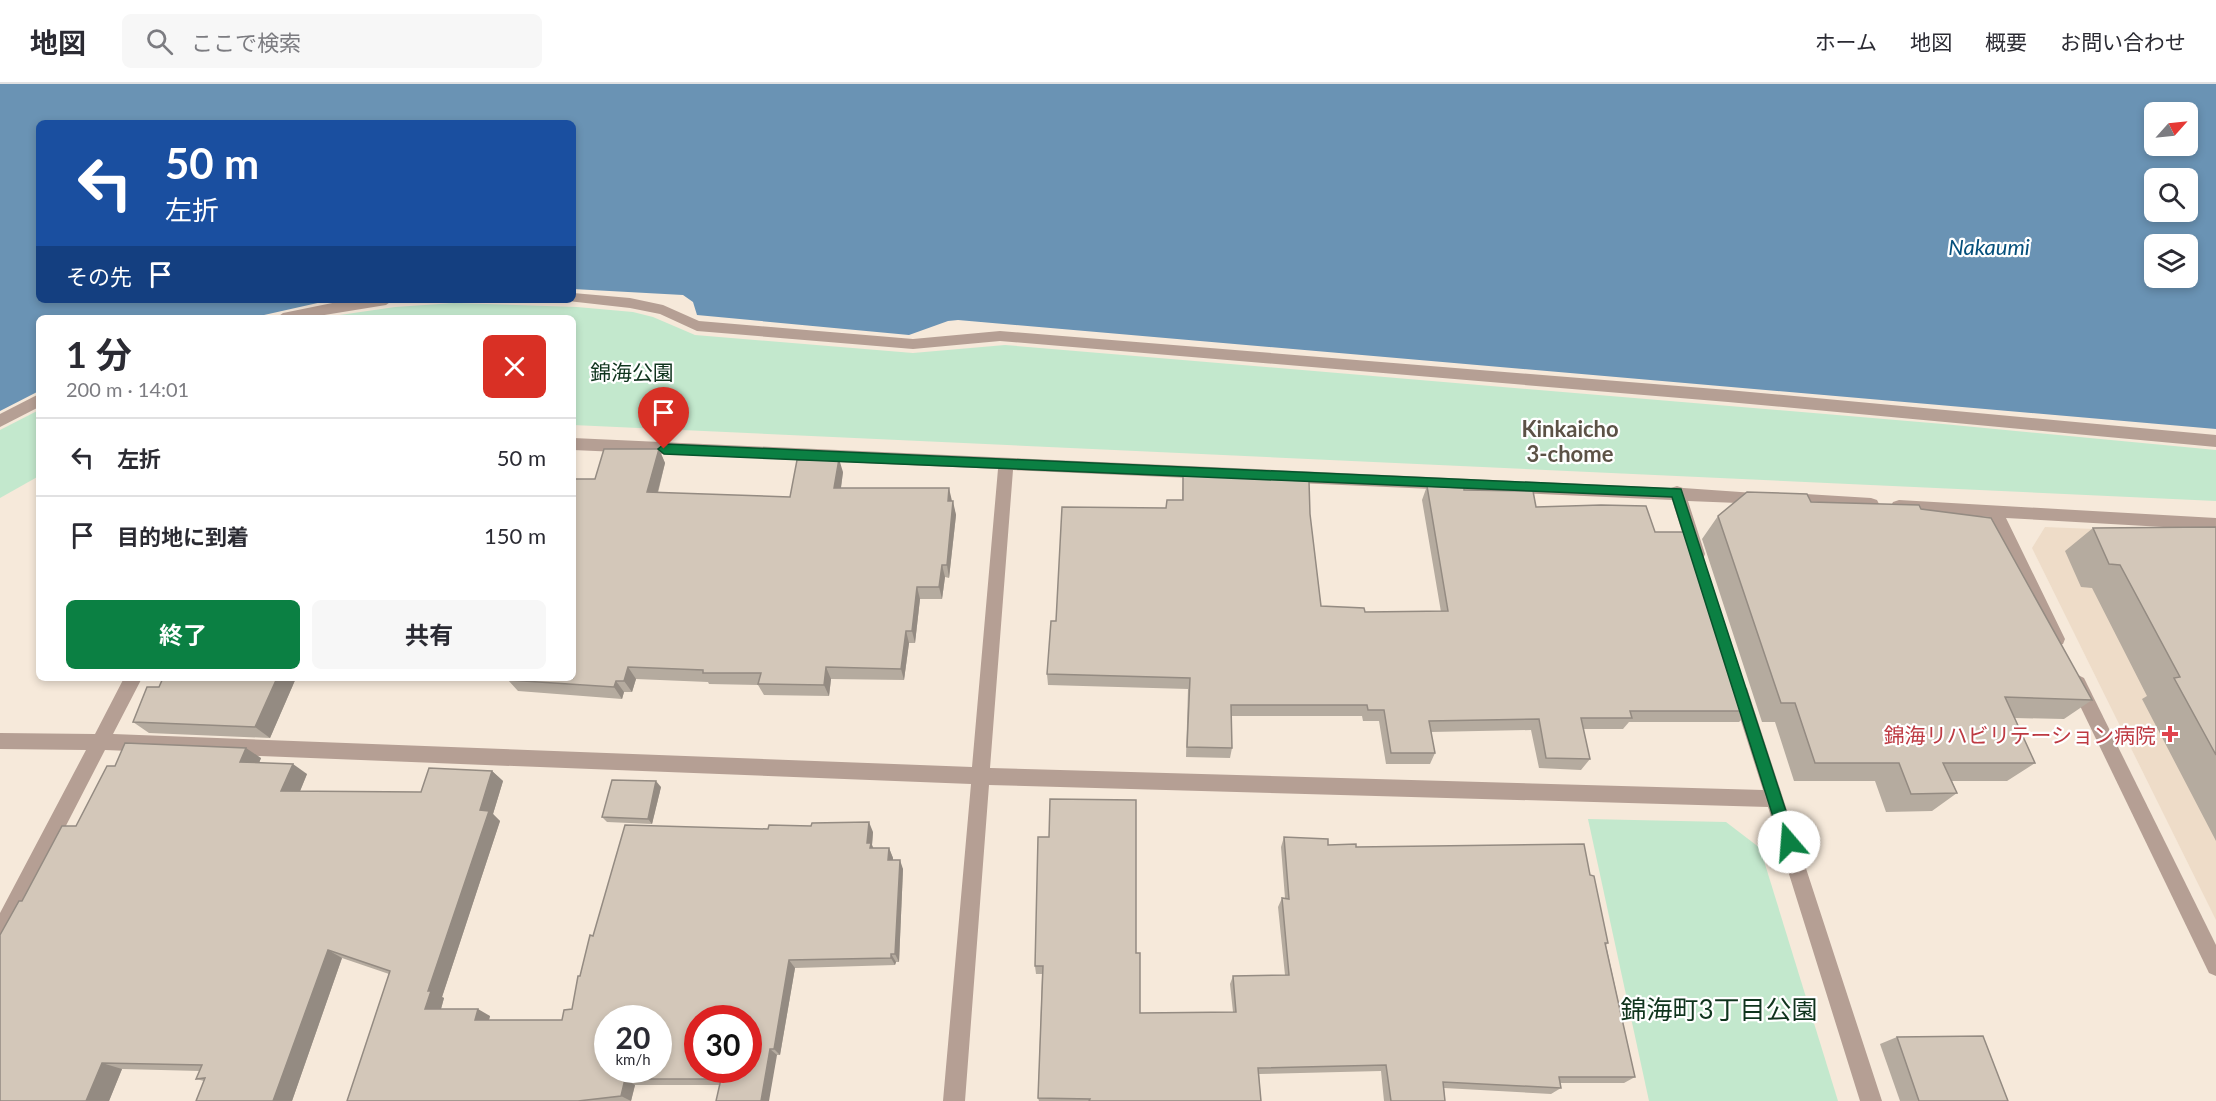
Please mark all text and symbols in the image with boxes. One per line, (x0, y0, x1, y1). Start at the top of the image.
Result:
search box (122, 14, 542, 68)
text: 地図 (30, 25, 86, 59)
icon: search (143, 25, 176, 58)
text: ここで検索 (191, 29, 301, 56)
text: ホーム (1815, 29, 1877, 54)
text: 地図 (1910, 29, 1952, 54)
text: 概要 (1985, 29, 2027, 54)
text: お問い合わせ (2060, 29, 2186, 54)
north arrow (2144, 102, 2198, 156)
map controls (2144, 102, 2198, 288)
text: 50 m (165, 138, 259, 188)
icon: left (66, 144, 144, 222)
button: search (2144, 168, 2198, 222)
text: 左折 (165, 193, 219, 226)
water label: Nakaumi (1948, 233, 2030, 260)
button: layers (2144, 234, 2198, 288)
icon: arrive (144, 258, 177, 291)
text: その先 (66, 263, 132, 290)
text: 1 分 (66, 332, 132, 376)
button: close (483, 335, 546, 398)
park label: 錦海公園 (590, 359, 674, 384)
text: 200 m · 14:01 (66, 377, 189, 401)
pin (638, 387, 689, 449)
icon: arrive (647, 396, 680, 429)
district label: Kinkaicho 3-chome (1521, 415, 1619, 467)
icon: left (66, 441, 99, 474)
text: 50 m (497, 444, 546, 471)
text: 左折 (117, 445, 161, 472)
icon: arrive (66, 519, 99, 552)
text: 150 m (484, 522, 546, 549)
text: 目的地に到着 (117, 523, 249, 550)
button: 終了 (66, 600, 300, 669)
button: 共有 (312, 600, 546, 669)
place label: 錦海リハビリテーション病院 (1883, 722, 2156, 747)
marker: 錦海リハビリテーション病院 (2161, 725, 2179, 743)
position arrow (1757, 810, 1821, 874)
park label: 錦海町3丁目公園 (1620, 993, 1818, 1025)
speed limit sign: 30 (684, 1005, 762, 1083)
text: 20 (616, 1019, 650, 1055)
text: km/h (615, 1050, 651, 1068)

